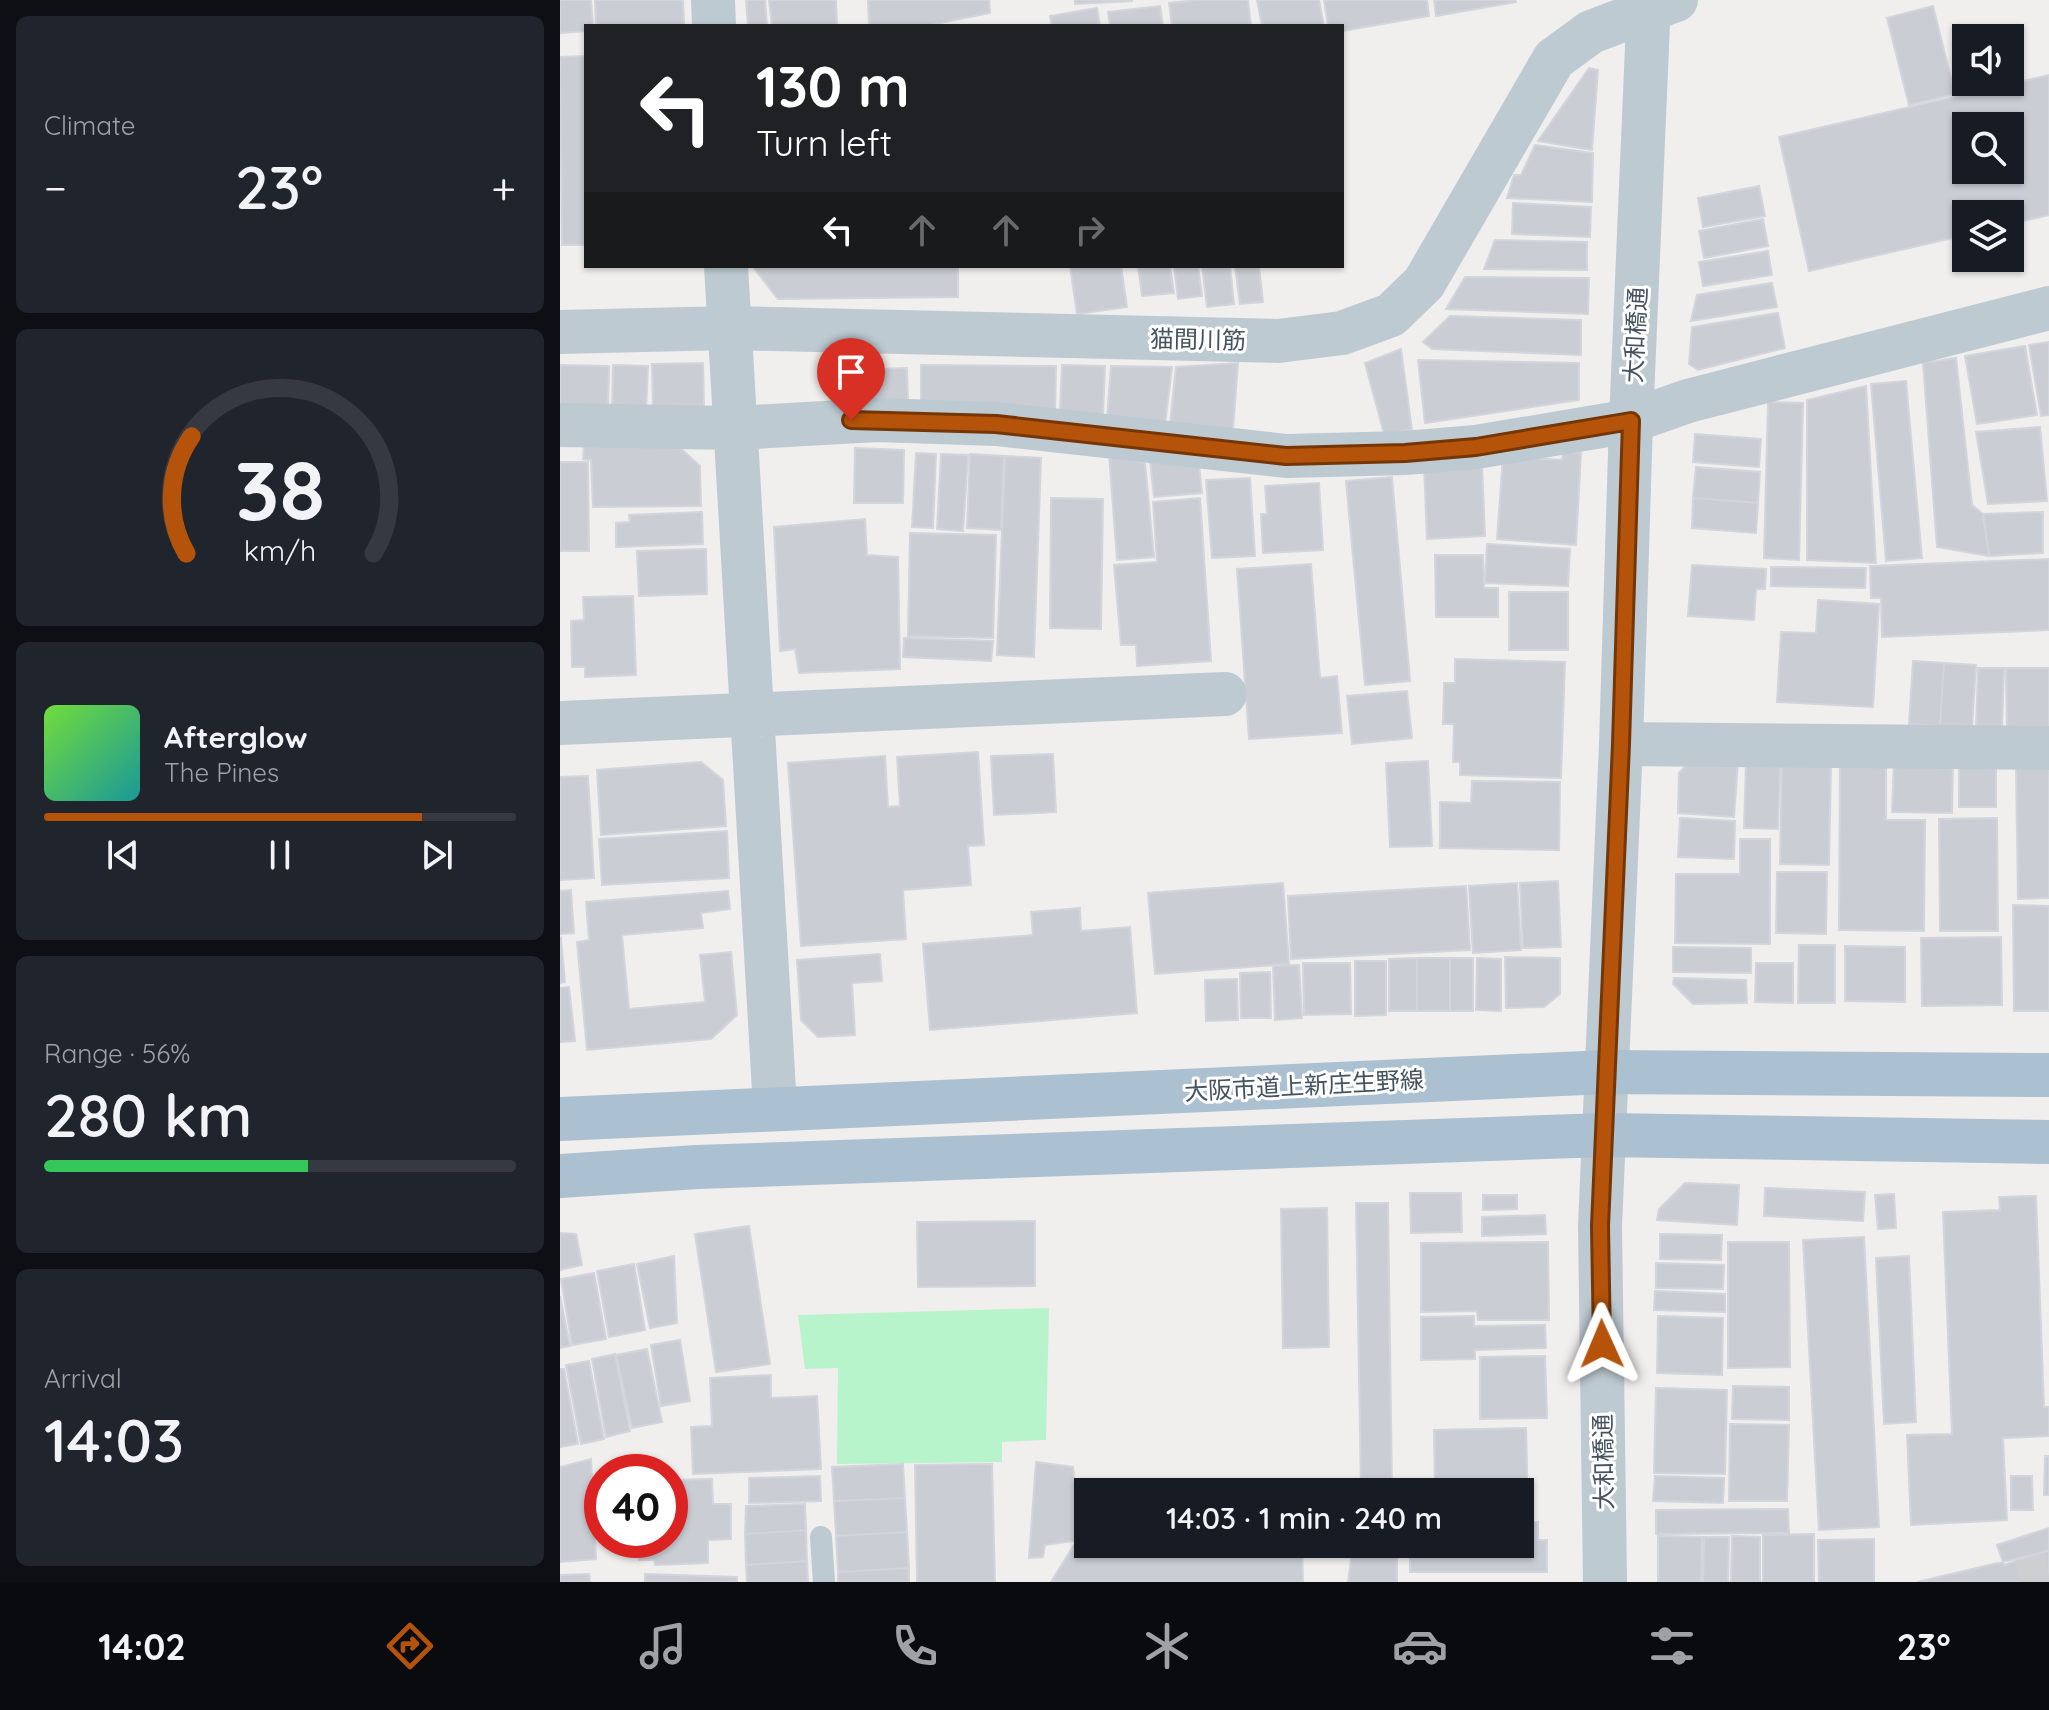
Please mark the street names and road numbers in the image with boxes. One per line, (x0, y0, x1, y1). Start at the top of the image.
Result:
street label: 大和橋通 (1618, 286, 1652, 384)
street label: 猫間川筋 (1150, 323, 1246, 355)
street label: 大阪市道上新庄生野線 (1183, 1064, 1425, 1106)
street label: 大和橋通 (1587, 1414, 1619, 1510)

